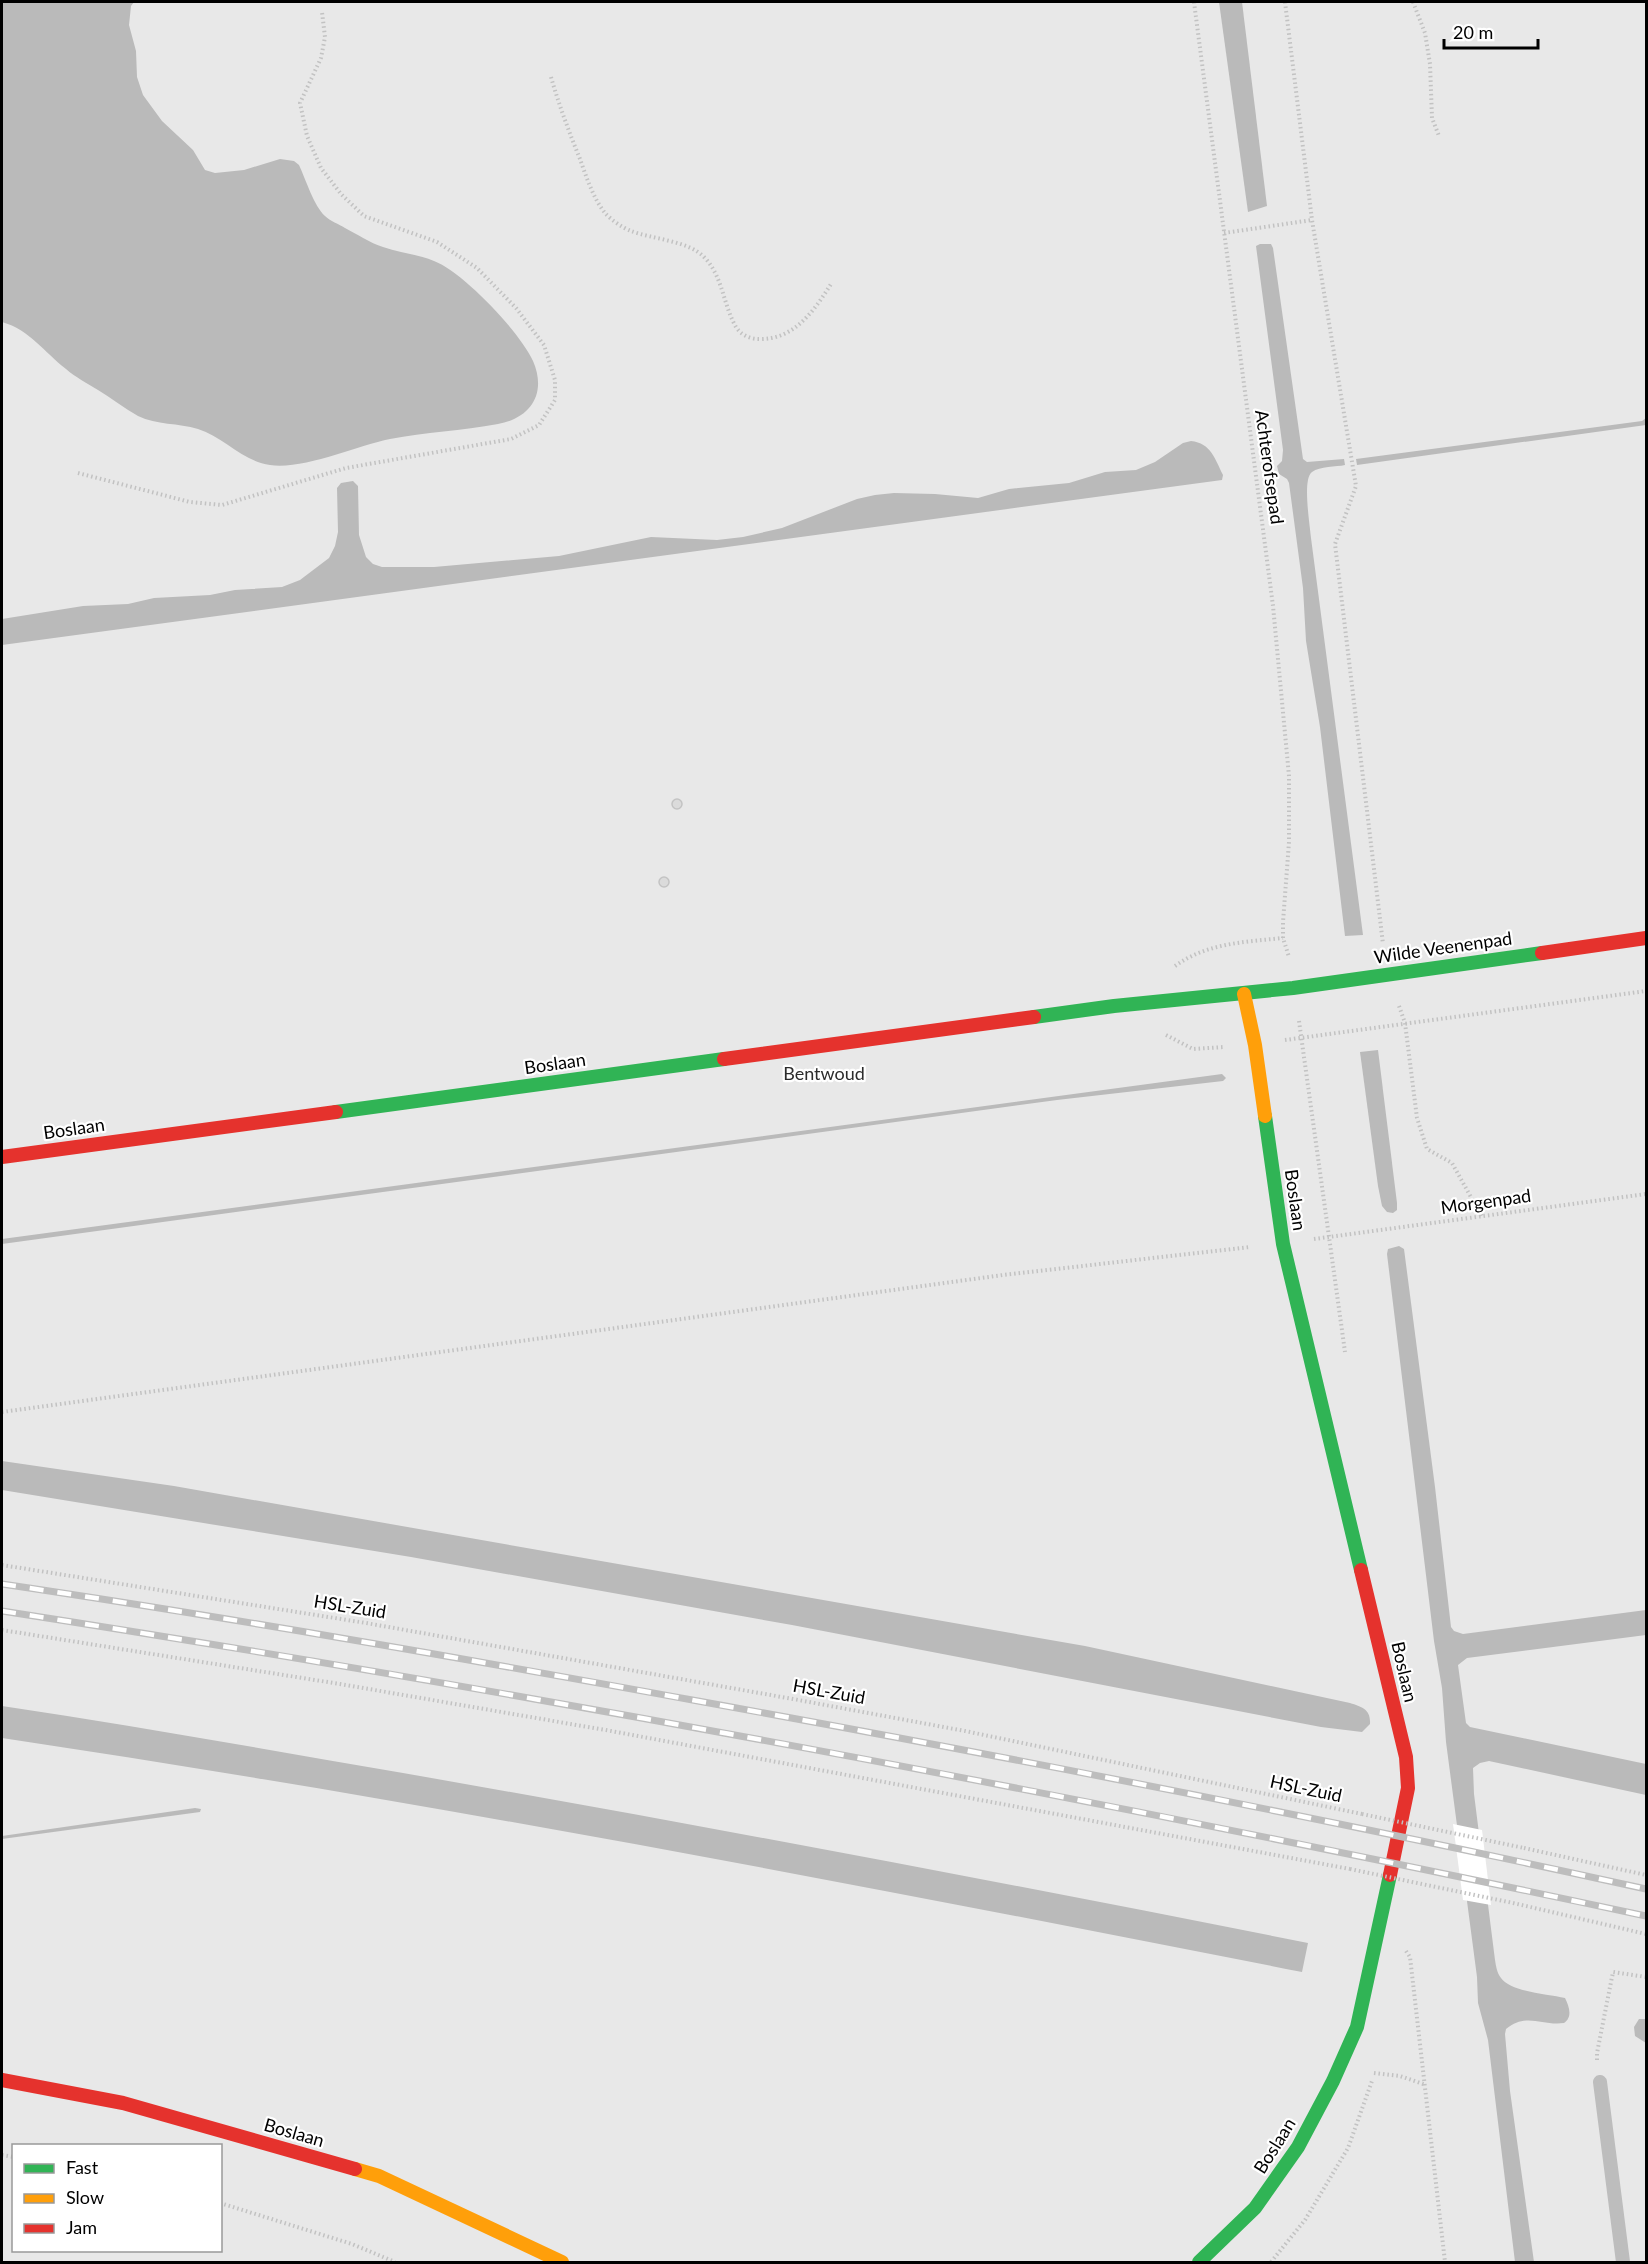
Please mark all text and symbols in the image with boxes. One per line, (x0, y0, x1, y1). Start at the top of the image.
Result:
scale bar (1444, 12, 1538, 50)
text: 20 m (1453, 21, 1493, 43)
street label: Achterofsepad (1251, 408, 1289, 525)
street label: Wilde Veenenpad (1372, 926, 1513, 968)
street label: Boslaan (523, 1048, 587, 1078)
park label: Bentwoud (783, 1062, 865, 1084)
street label: Boslaan (42, 1113, 106, 1143)
street label: Boslaan (1281, 1168, 1311, 1232)
street label: Morgenpad (1439, 1184, 1532, 1218)
street label: HSL-Zuid (312, 1589, 388, 1623)
street label: Boslaan (1387, 1639, 1423, 1704)
street label: HSL-Zuid (791, 1674, 867, 1708)
street label: HSL-Zuid (1268, 1770, 1344, 1806)
street label: Boslaan (262, 2113, 327, 2151)
street label: Boslaan (1248, 2113, 1300, 2177)
legend (12, 2144, 222, 2252)
text: Fast (66, 2156, 99, 2178)
text: Slow (66, 2186, 104, 2208)
text: Jam (66, 2216, 97, 2238)

